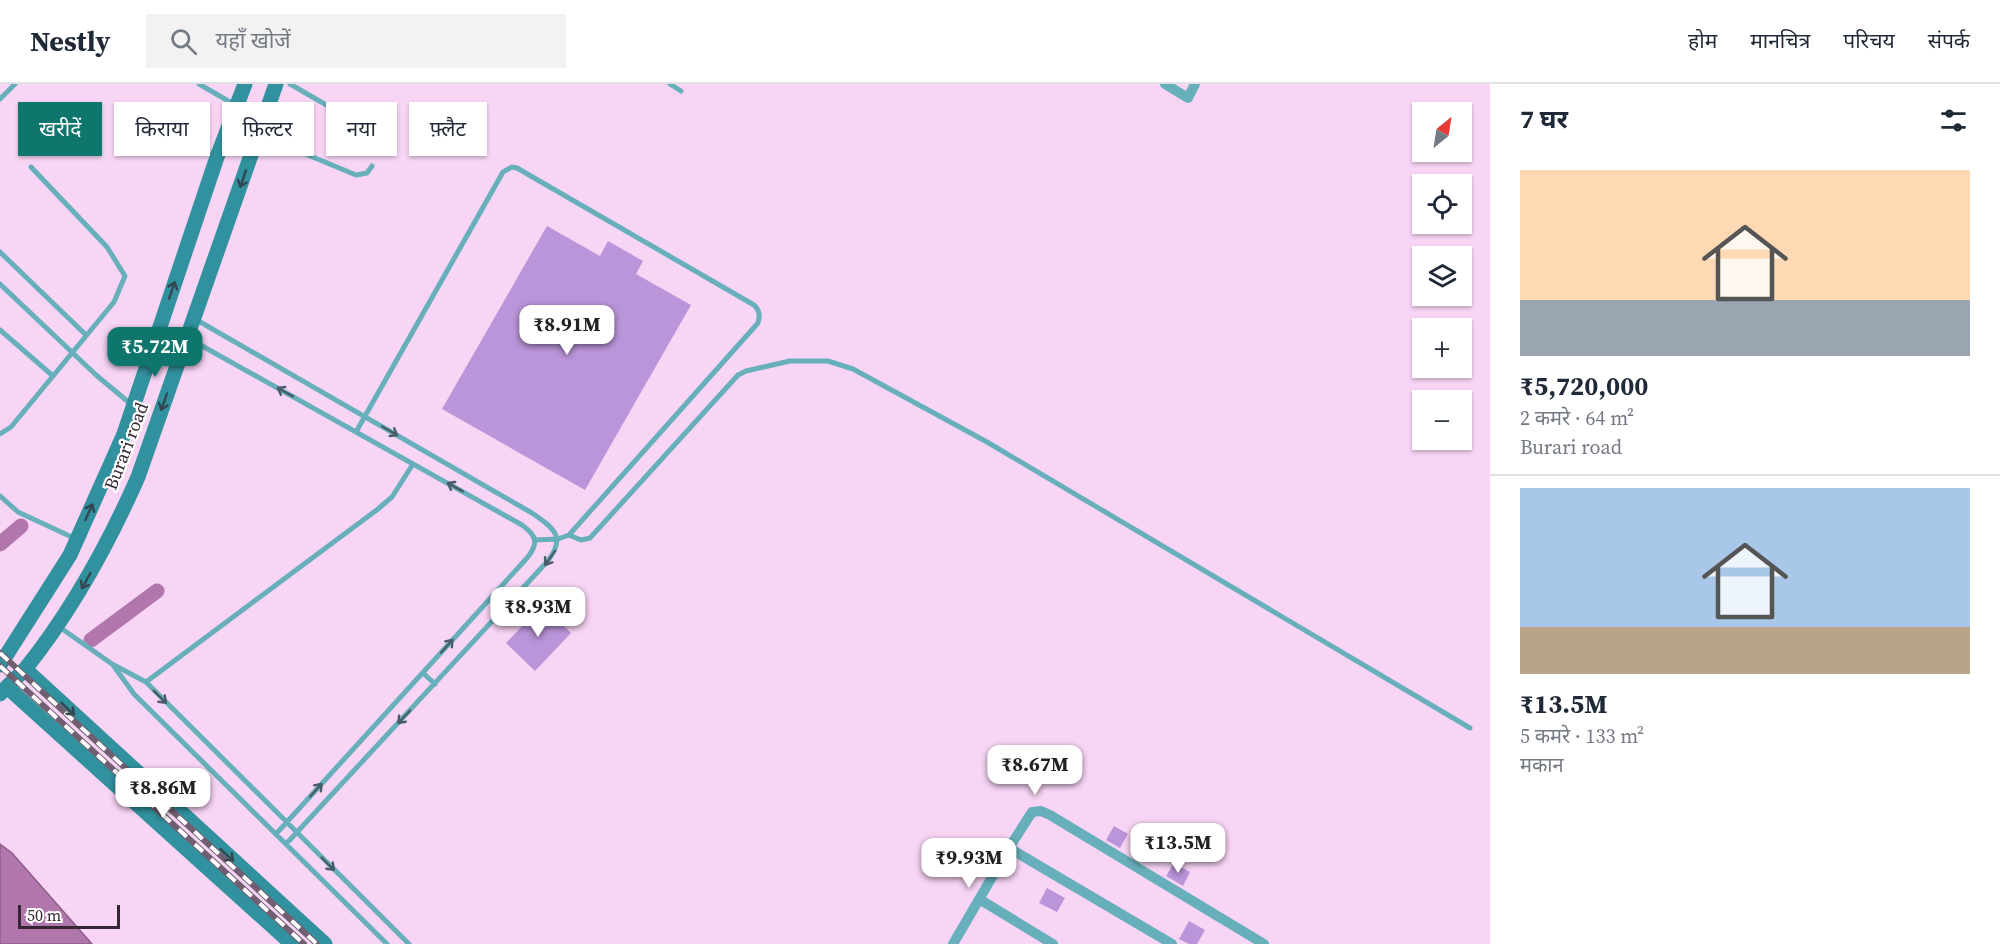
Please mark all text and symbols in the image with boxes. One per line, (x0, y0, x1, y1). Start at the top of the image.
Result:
search box (146, 14, 566, 68)
text: Nestly (30, 22, 110, 60)
icon: search (167, 25, 200, 58)
text: यहाँ खोजें (215, 25, 291, 55)
text: होम (1688, 26, 1717, 55)
text: मानचित्र (1750, 26, 1810, 55)
text: परिचय (1843, 26, 1895, 55)
text: संपर्क (1928, 26, 1970, 55)
text: 7 घर (1520, 101, 1568, 137)
chip: खरीदें (18, 102, 102, 156)
chip: किराया (114, 102, 210, 156)
chip: फ़िल्टर (222, 102, 314, 156)
chip: नया (326, 102, 397, 156)
chip: फ़्लैट (409, 102, 487, 156)
north arrow (1412, 102, 1472, 162)
map controls (1412, 102, 1472, 450)
icon: filters (1937, 104, 1970, 137)
one-way arrow (236, 169, 247, 188)
button: locate (1412, 174, 1472, 234)
icon: home (1691, 209, 1799, 317)
button: layers (1412, 246, 1472, 306)
one-way arrow (167, 281, 178, 300)
pin: ₹8.91M (518, 305, 616, 356)
text: ₹8.91M (533, 310, 601, 338)
button: + (1412, 318, 1472, 378)
pin: ₹5.72M (106, 327, 204, 378)
text: ₹5.72M (121, 332, 189, 360)
text: ₹5,720,000 (1520, 368, 1648, 404)
one-way arrow (277, 386, 294, 398)
button: − (1412, 390, 1472, 450)
one-way arrow (157, 392, 168, 411)
street label: Burari road (98, 399, 154, 493)
text: 2 कमरे · 64 m² (1520, 404, 1634, 432)
one-way arrow (381, 425, 398, 437)
text: Burari road (1520, 433, 1622, 461)
one-way arrow (447, 481, 464, 493)
one-way arrow (84, 503, 95, 522)
icon: home (1691, 527, 1799, 635)
one-way arrow (544, 549, 556, 565)
one-way arrow (80, 572, 92, 589)
pin: ₹8.93M (489, 587, 587, 638)
text: ₹8.93M (504, 592, 572, 620)
one-way arrow (440, 639, 454, 654)
text: ₹13.5M (1520, 686, 1607, 722)
one-way arrow (153, 689, 167, 704)
one-way arrow (60, 702, 75, 716)
one-way arrow (397, 709, 411, 724)
text: 5 कमरे · 133 m² (1520, 722, 1644, 750)
pin: ₹8.67M (986, 745, 1084, 796)
text: ₹8.67M (1001, 750, 1069, 778)
text: मकान (1520, 751, 1564, 779)
pin: ₹8.86M (114, 768, 212, 819)
text: ₹8.86M (129, 773, 197, 801)
one-way arrow (308, 783, 323, 798)
pin: ₹13.5M (1129, 823, 1227, 874)
text: ₹13.5M (1144, 828, 1212, 856)
pin: ₹9.93M (920, 838, 1018, 889)
text: ₹9.93M (935, 843, 1003, 871)
one-way arrow (219, 848, 234, 862)
one-way arrow (321, 856, 336, 871)
scale bar (18, 902, 120, 930)
text: 50 m (27, 904, 61, 926)

